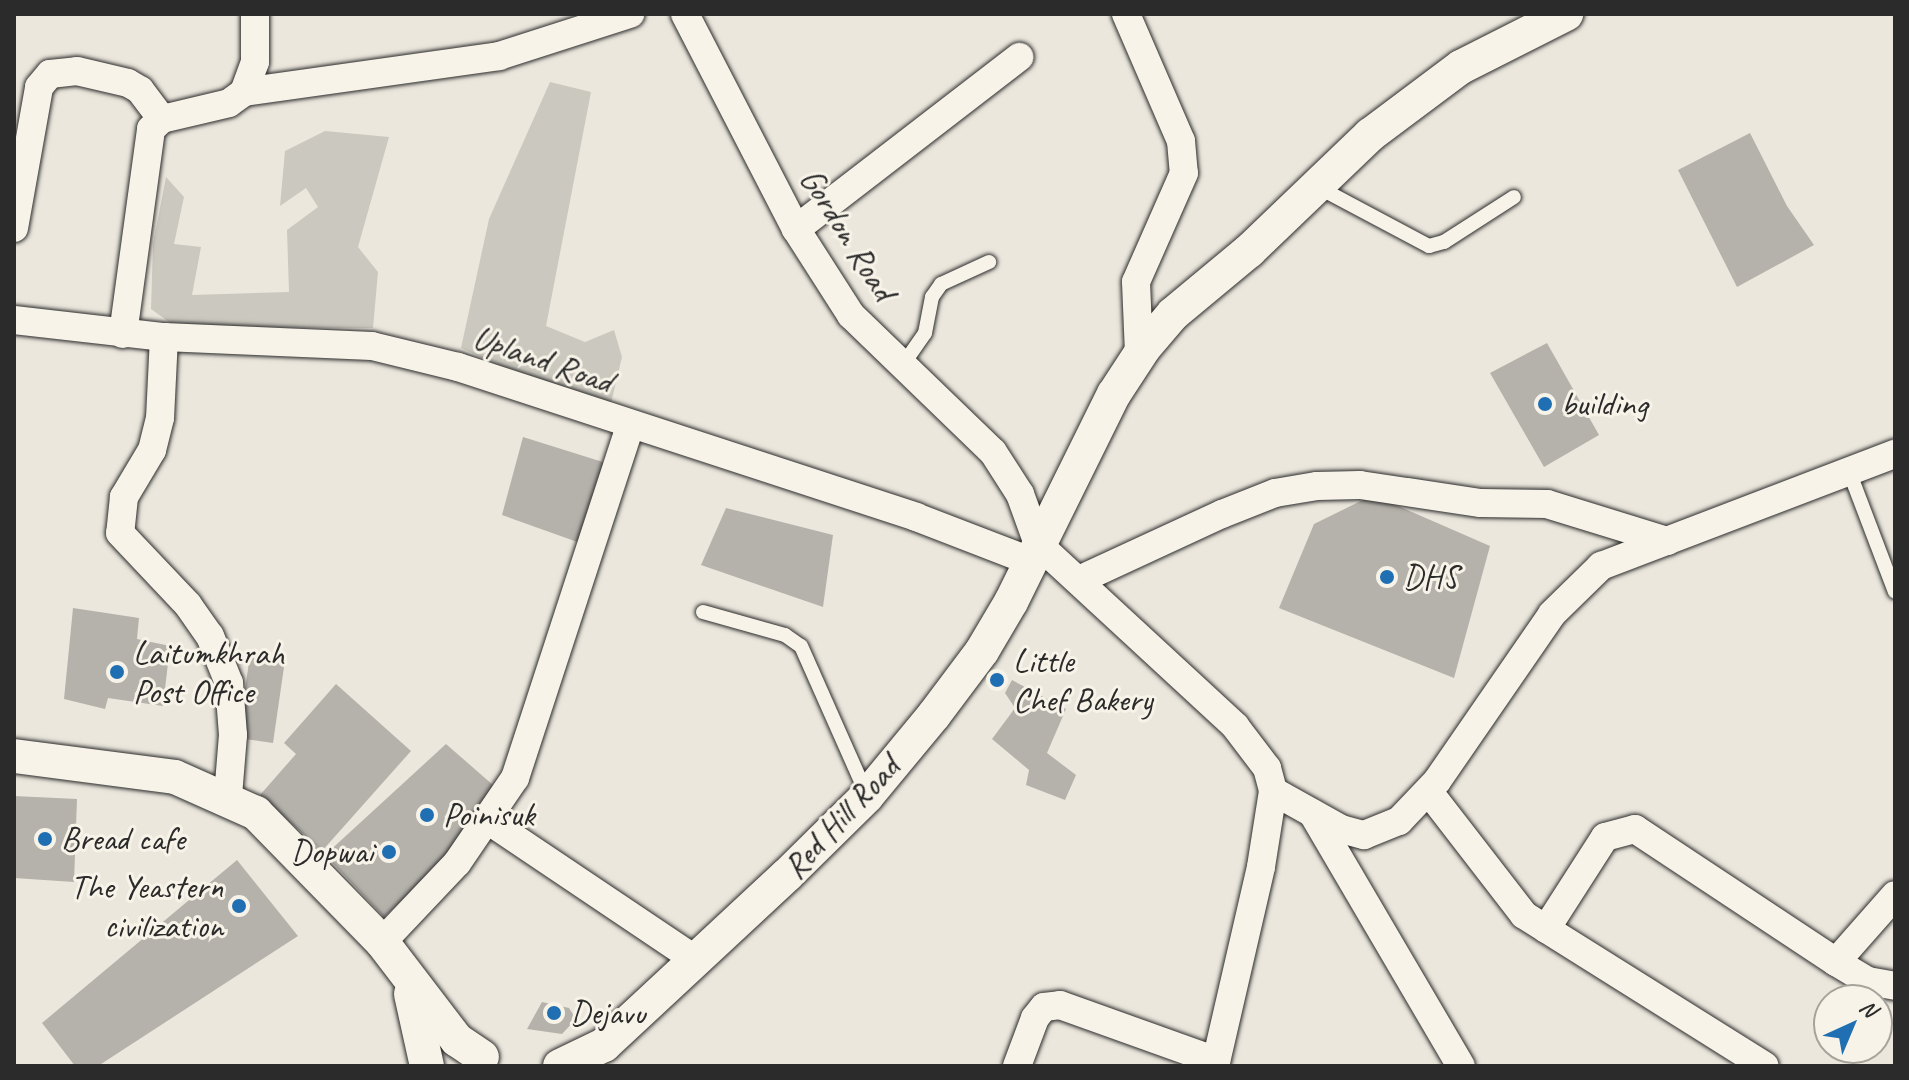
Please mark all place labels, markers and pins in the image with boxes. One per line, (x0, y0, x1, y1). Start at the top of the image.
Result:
place label: building (1561, 384, 1647, 424)
marker: building (1536, 395, 1554, 413)
place label: DHS (1403, 557, 1458, 597)
marker: DHS (1378, 568, 1396, 586)
place label: Laitumkhrah Post Office (133, 632, 284, 712)
place label: Little Chef Bakery (1013, 640, 1154, 720)
marker: Laitumkhrah Post Office (108, 663, 126, 681)
marker: Little Chef Bakery (988, 671, 1006, 689)
place label: Poinisuk (443, 795, 534, 835)
marker: Poinisuk (418, 806, 436, 824)
place label: Bread cafe (61, 819, 185, 859)
marker: Bread cafe (36, 830, 54, 848)
place label: Dopwai (291, 832, 373, 872)
marker: Dopwai (380, 843, 398, 861)
place label: The Yeastern civilization (70, 866, 223, 946)
marker: The Yeastern civilization (230, 897, 248, 915)
place label: Dejavu (570, 993, 645, 1033)
marker: Dejavu (545, 1004, 563, 1022)

